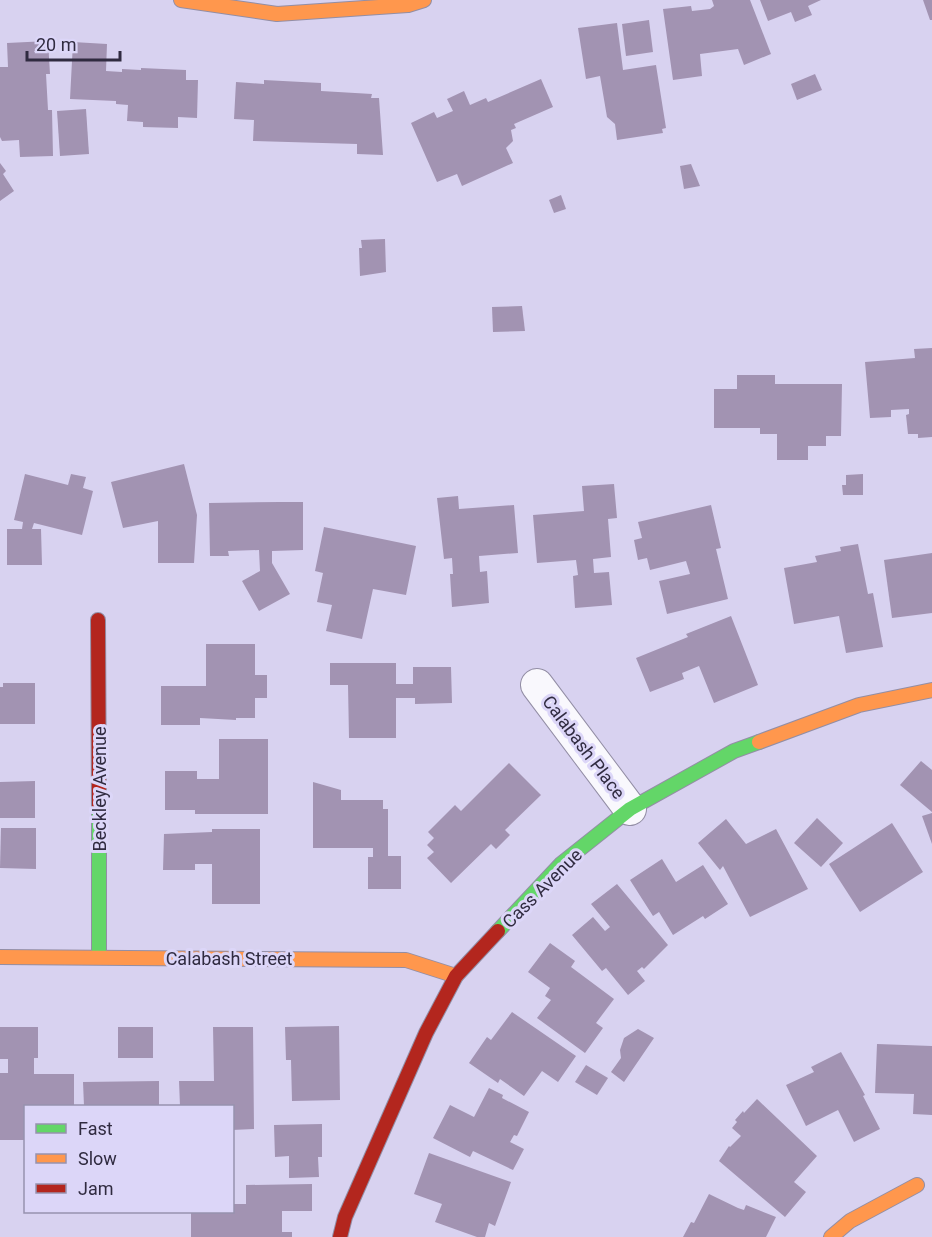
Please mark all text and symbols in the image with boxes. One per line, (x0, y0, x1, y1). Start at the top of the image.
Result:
scale bar (27, 24, 120, 62)
text: 20 m (36, 34, 76, 55)
street label: Calabash Place (538, 691, 630, 803)
street label: Beckley Avenue (89, 727, 110, 851)
street label: Cass Avenue (498, 844, 586, 932)
street label: Calabash Street (166, 948, 292, 969)
legend (24, 1105, 234, 1213)
text: Fast (78, 1118, 113, 1139)
text: Slow (78, 1148, 117, 1169)
text: Jam (78, 1178, 114, 1199)

